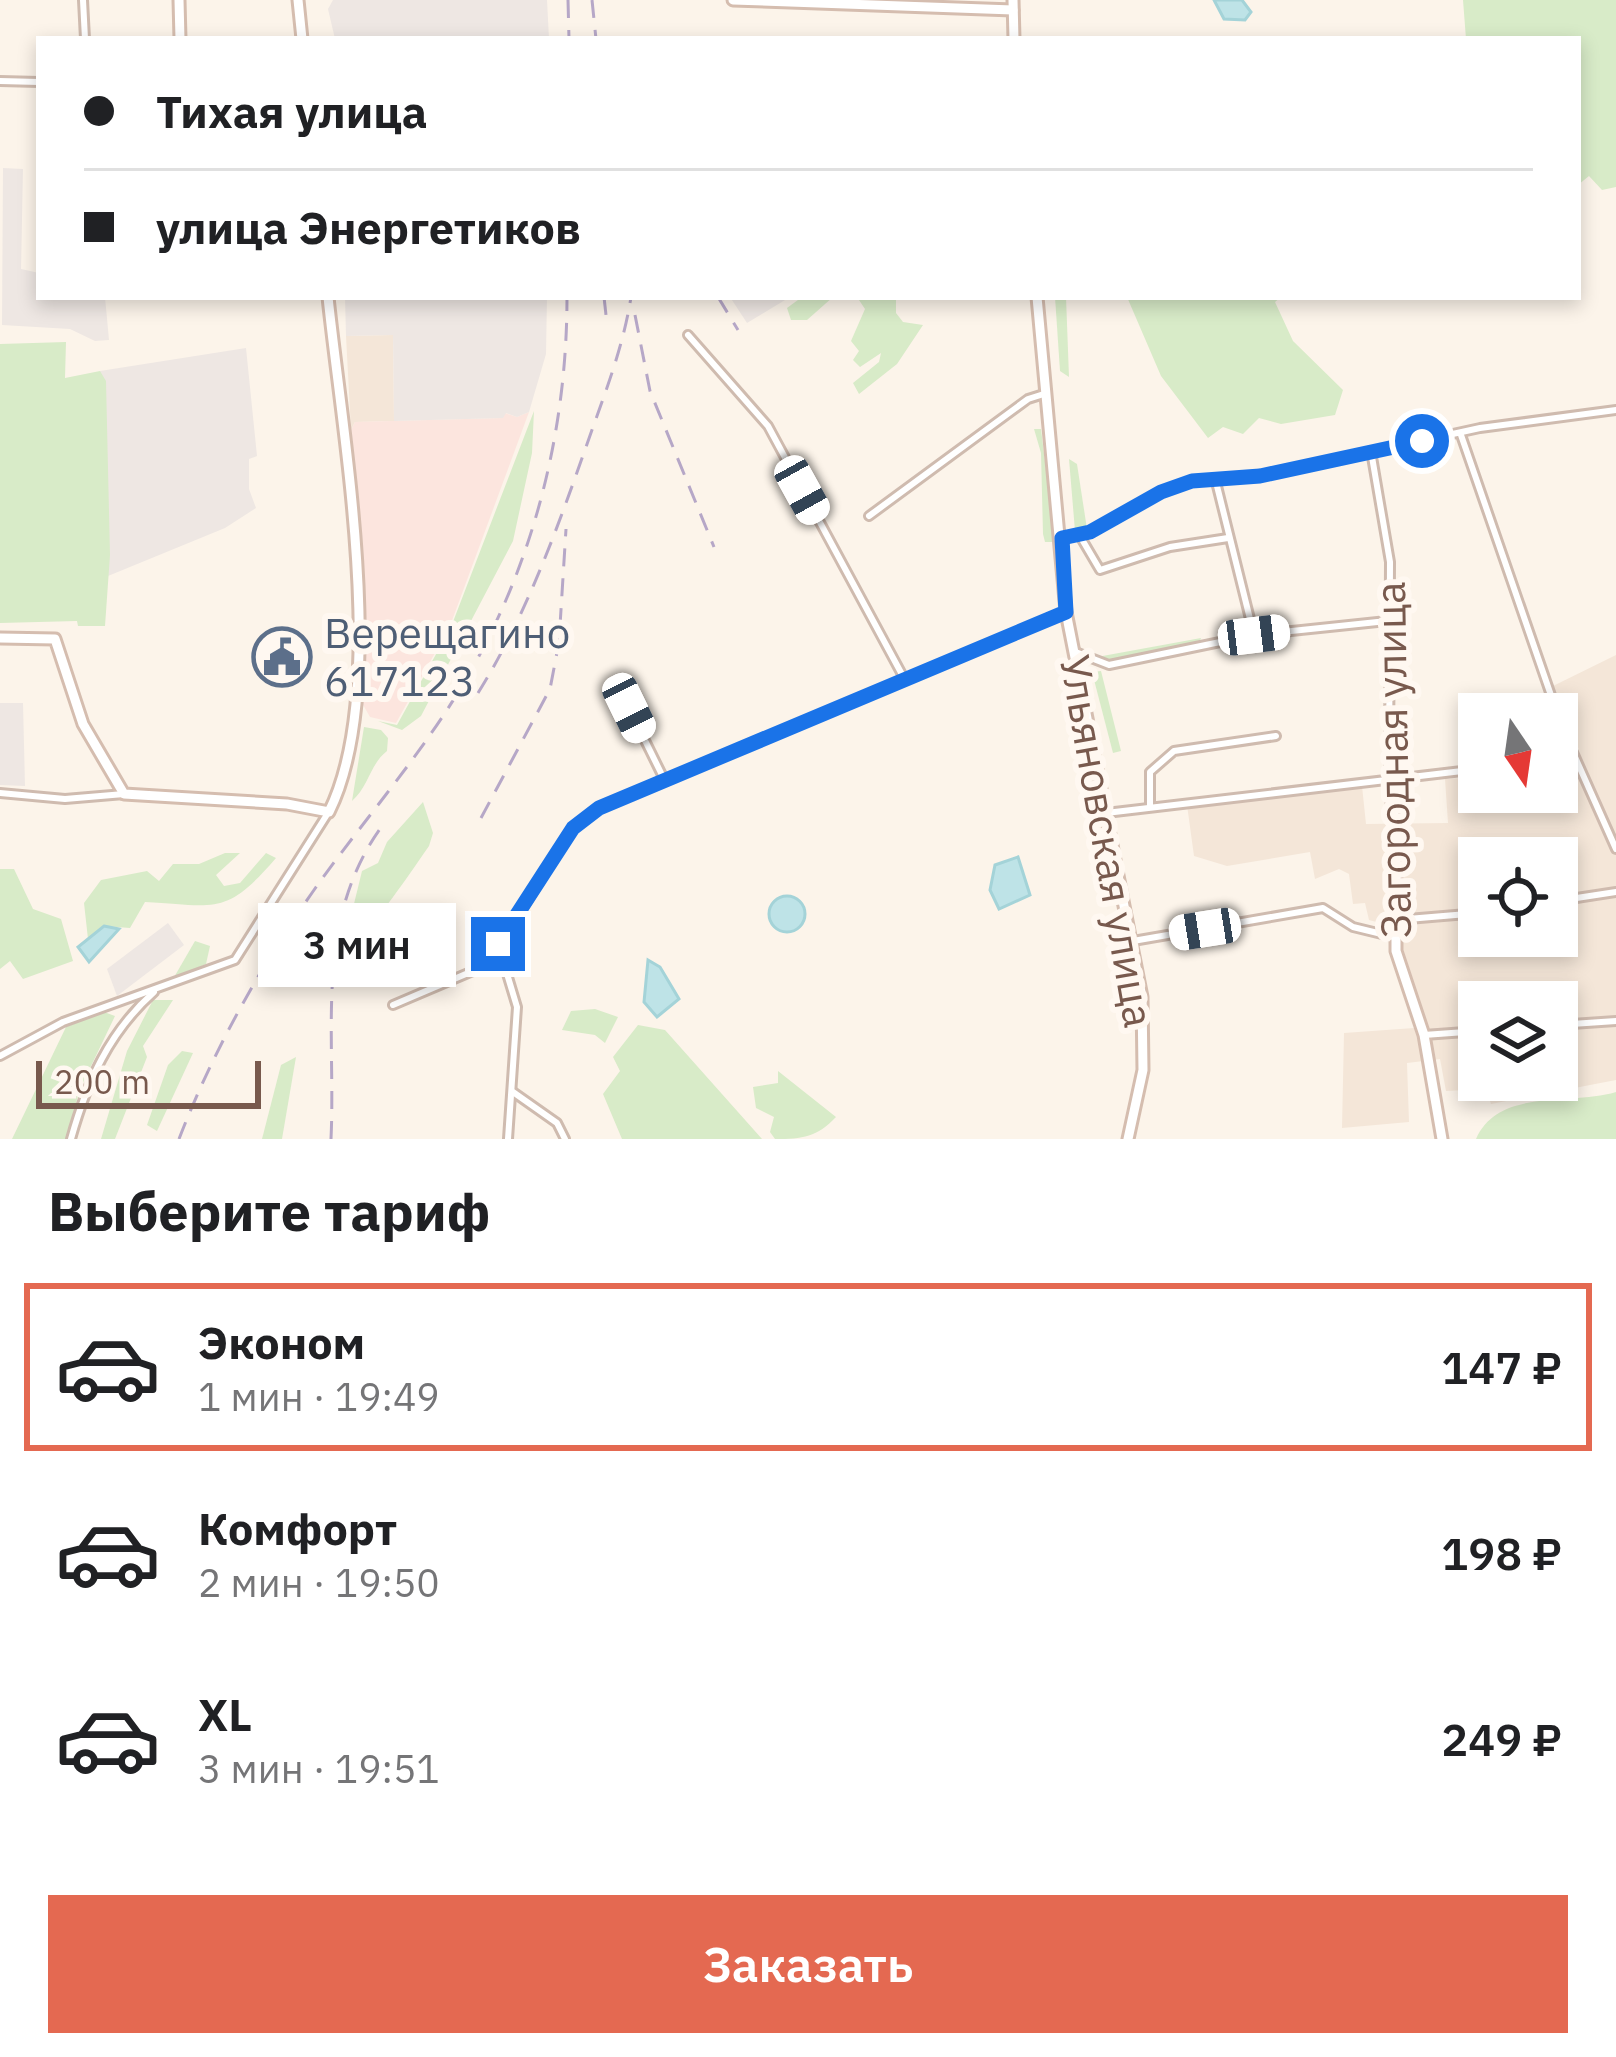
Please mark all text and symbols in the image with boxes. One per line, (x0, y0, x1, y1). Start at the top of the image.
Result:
text: Тихая улица (156, 82, 427, 140)
text: улица Энергетиков (156, 198, 581, 256)
route start (1395, 414, 1449, 468)
car (769, 450, 835, 530)
street label: Загородная улица (1362, 581, 1423, 939)
place label: Верещагино 617123 (324, 605, 570, 708)
car (1216, 613, 1292, 657)
public building icon: Верещагино 617123 (251, 626, 313, 688)
street label: Ульяновская улица (1048, 650, 1167, 1031)
car (597, 668, 661, 748)
north arrow (1458, 693, 1578, 813)
map controls (1458, 693, 1578, 1101)
button: locate (1458, 837, 1578, 957)
callout: 3 мин (258, 902, 456, 986)
car (1167, 906, 1243, 952)
route end (471, 917, 525, 971)
text: 3 мин (303, 919, 411, 970)
button: layers (1458, 981, 1578, 1101)
scale bar (36, 1055, 261, 1108)
text: 200 m (54, 1060, 150, 1103)
text: Выберите тариф (48, 1176, 490, 1246)
icon: car (54, 1313, 162, 1421)
text: Эконом (198, 1313, 365, 1371)
text: 147 ₽ (1441, 1338, 1562, 1396)
text: 1 мин · 19:49 (198, 1371, 440, 1422)
icon: car (54, 1499, 162, 1607)
text: Комфорт (198, 1499, 397, 1557)
text: 198 ₽ (1441, 1524, 1562, 1582)
text: 2 мин · 19:50 (198, 1557, 440, 1608)
icon: car (54, 1685, 162, 1793)
text: XL (198, 1685, 252, 1743)
text: 249 ₽ (1441, 1710, 1562, 1768)
text: 3 мин · 19:51 (198, 1743, 440, 1794)
button: Заказать (48, 1895, 1568, 2033)

